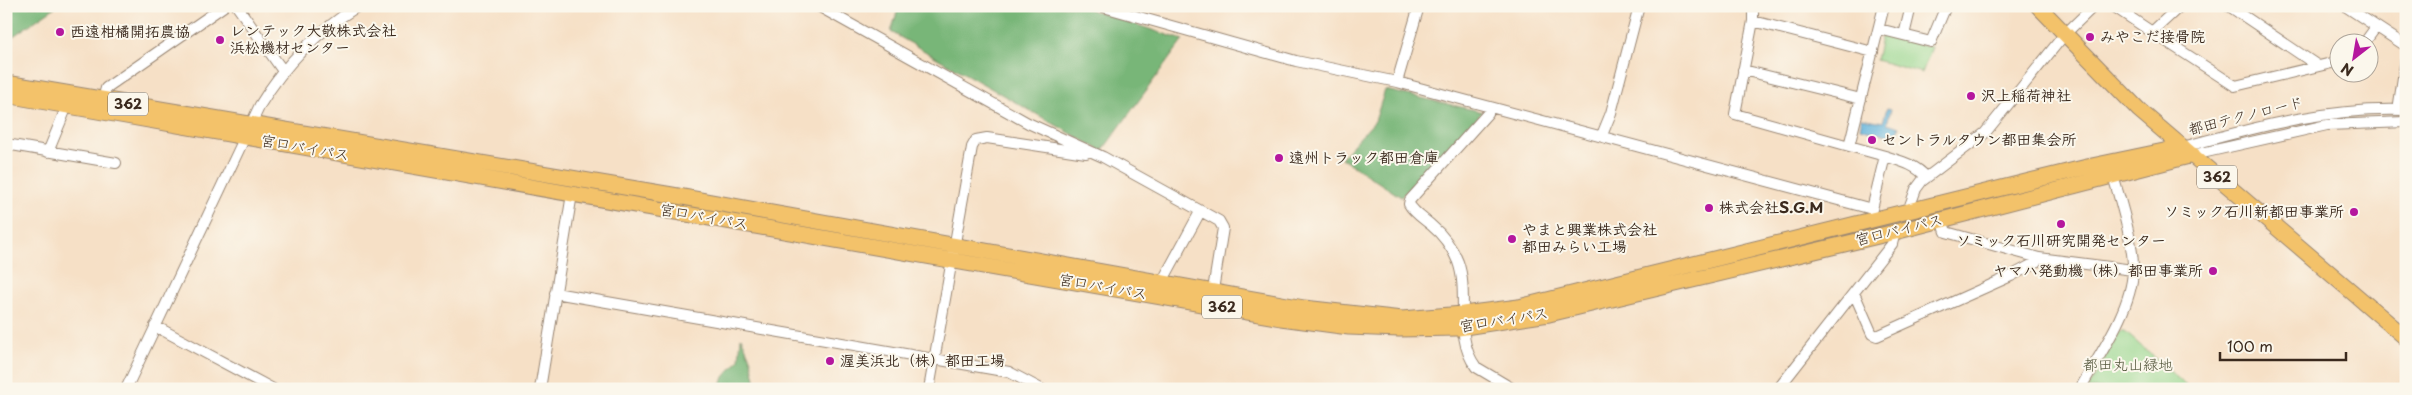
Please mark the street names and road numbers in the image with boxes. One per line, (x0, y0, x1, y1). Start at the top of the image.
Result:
street label: 都田テクノロード (2186, 89, 2306, 140)
road number: 362 (108, 92, 148, 116)
street label: 宮口バイパス (259, 127, 351, 166)
road number: 362 (2197, 166, 2237, 188)
street label: 宮口バイパス (658, 196, 750, 235)
street label: 宮口バイパス (1852, 207, 1945, 251)
street label: 宮口バイパス (1057, 266, 1149, 305)
road number: 362 (1202, 296, 1242, 318)
street label: 宮口バイパス (1458, 300, 1550, 337)

